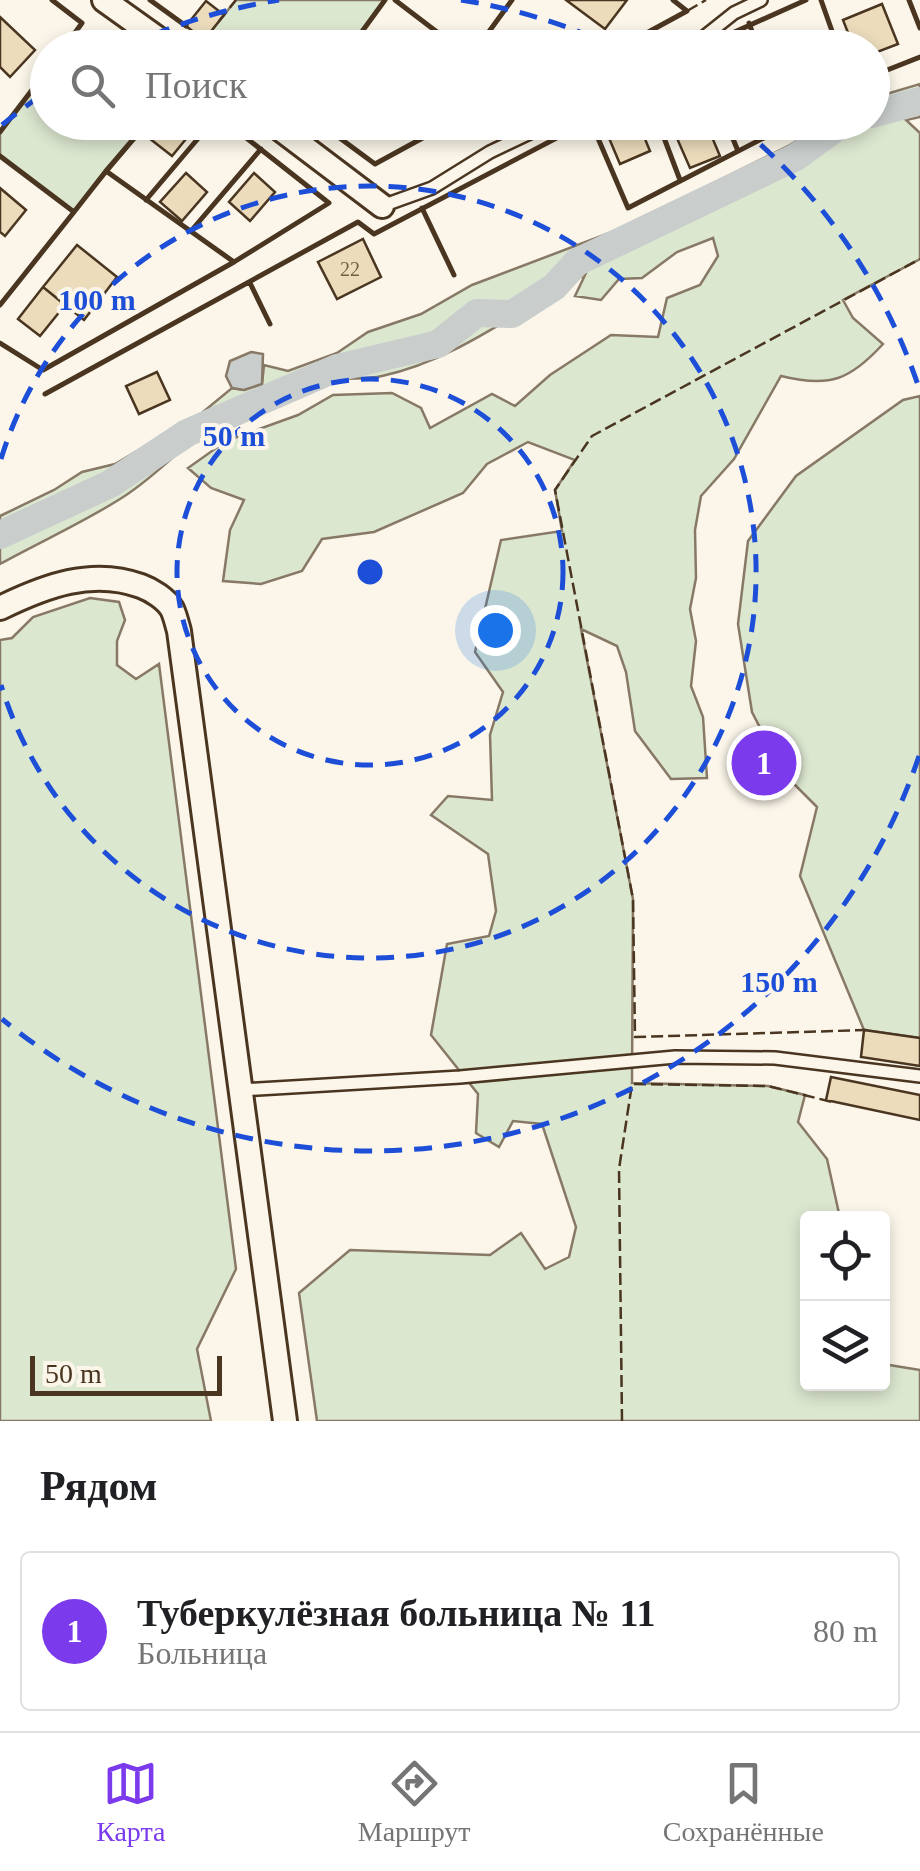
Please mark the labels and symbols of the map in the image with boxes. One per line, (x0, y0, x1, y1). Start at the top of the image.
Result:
house number: 22 (340, 258, 360, 280)
text: 100 m (58, 283, 136, 316)
text: 50 m (203, 419, 265, 452)
centre of rings (352, 554, 388, 590)
your location (470, 605, 521, 656)
pin: 1 (732, 726, 796, 800)
text: 150 m (740, 965, 818, 998)
scale bar (30, 1351, 222, 1396)

